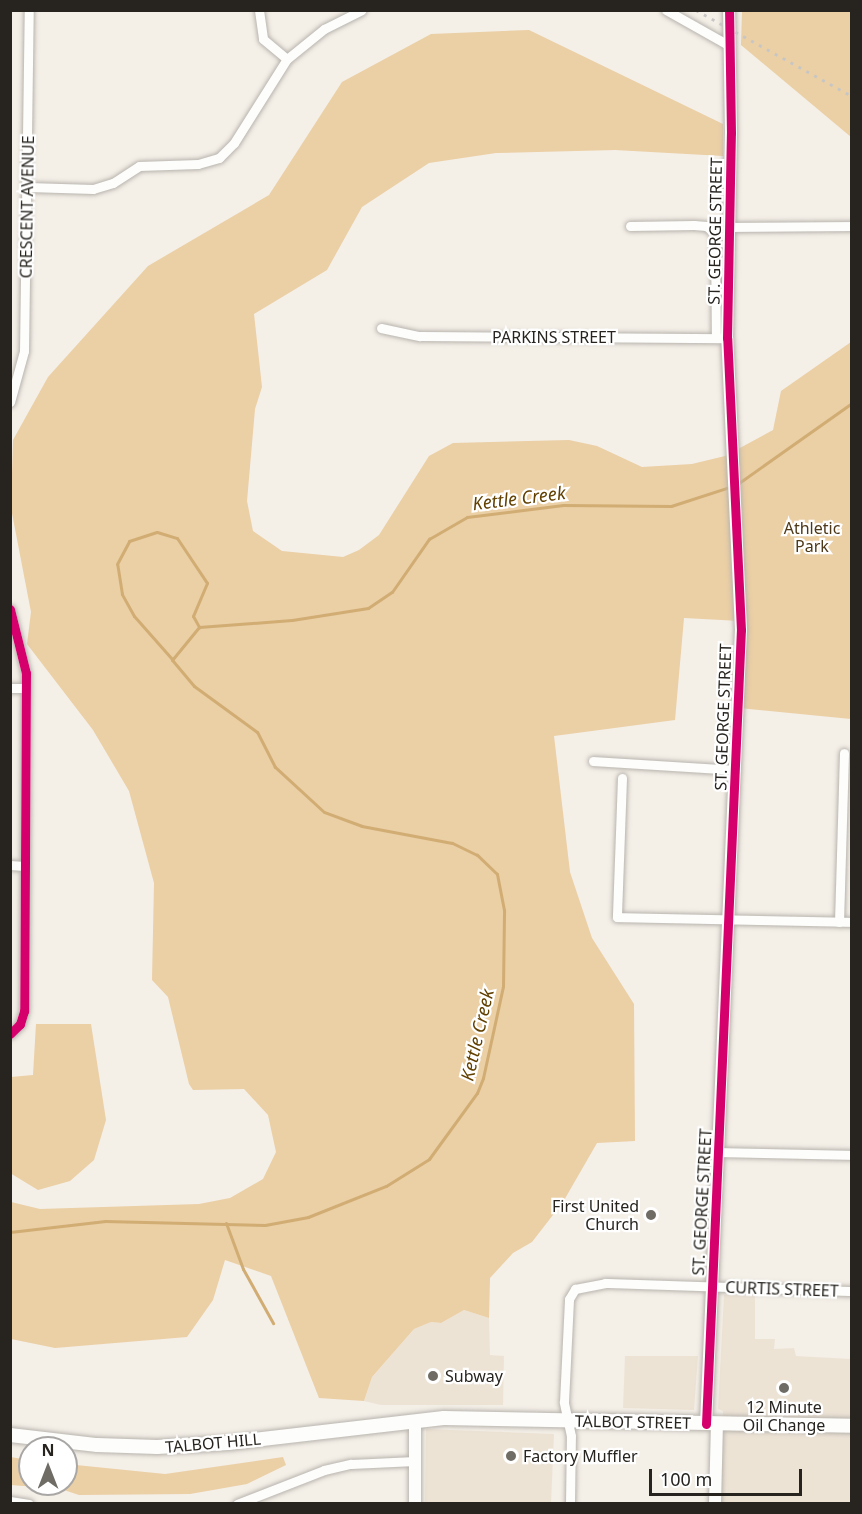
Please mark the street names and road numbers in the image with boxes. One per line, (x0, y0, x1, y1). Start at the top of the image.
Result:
street label: CRESCENT AVENUE (16, 135, 38, 279)
street label: ST. GEORGE STREET (704, 157, 726, 305)
street label: PARKINS STREET (492, 327, 616, 347)
street label: ST. GEORGE STREET (711, 643, 735, 791)
street label: ST. GEORGE STREET (689, 1128, 715, 1276)
street label: CURTIS STREET (725, 1277, 839, 1301)
street label: TALBOT STREET (575, 1411, 691, 1433)
street label: TALBOT HILL (164, 1429, 262, 1457)

